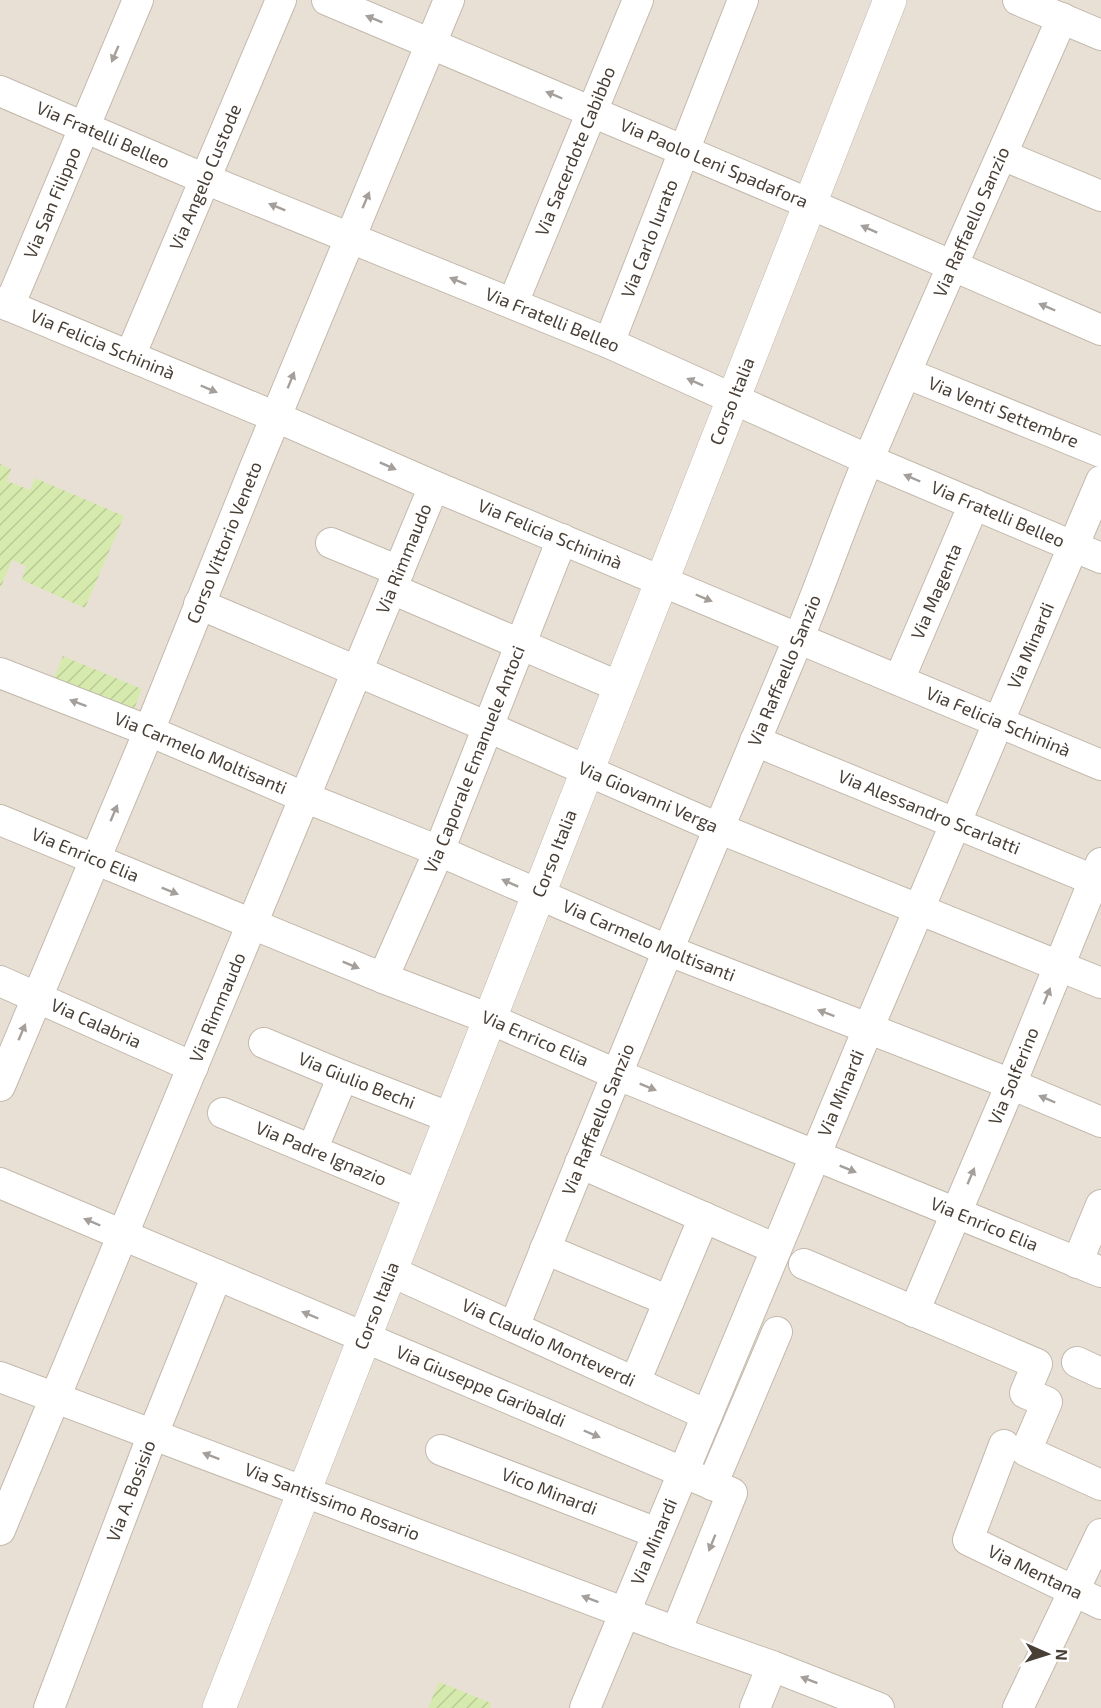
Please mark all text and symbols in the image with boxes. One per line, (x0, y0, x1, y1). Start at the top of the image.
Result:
one-way arrow (365, 14, 383, 24)
one-way arrow (110, 45, 119, 63)
street label: Via Sacerdote Cabibbo (530, 63, 619, 239)
one-way arrow (545, 90, 563, 99)
street label: Via Fratelli Belleo (33, 96, 173, 173)
street label: Via Angelo Custode (164, 101, 246, 253)
street label: Via Paolo Leni Spadafora (617, 113, 812, 212)
street label: Via San Filippo (18, 143, 85, 261)
street label: Via Raffaello Sanzio (928, 143, 1014, 300)
street label: Via Carlo Iurato (616, 176, 682, 301)
one-way arrow (361, 191, 371, 209)
one-way arrow (268, 202, 286, 212)
one-way arrow (859, 224, 877, 234)
one-way arrow (449, 275, 467, 285)
street label: Via Fratelli Belleo (482, 282, 623, 356)
one-way arrow (1038, 302, 1056, 312)
street label: Via Felicia Schininà (27, 304, 178, 384)
street label: Corso Italia (704, 354, 759, 448)
one-way arrow (286, 371, 296, 389)
street label: Via Venti Settembre (925, 371, 1082, 452)
one-way arrow (687, 377, 704, 386)
one-way arrow (200, 385, 218, 394)
street label: Corso Vittorio Veneto (181, 458, 266, 627)
one-way arrow (379, 462, 397, 471)
one-way arrow (902, 473, 920, 483)
street label: Via Fratelli Belleo (928, 476, 1068, 551)
street label: Via Felicia Schininà (475, 494, 626, 574)
street label: Via Rimmaudo (371, 500, 436, 617)
street label: Via Magenta (906, 540, 966, 642)
street label: Via Raffaello Sanzio (742, 591, 825, 749)
one-way arrow (695, 593, 713, 603)
street label: Via Minardi (1002, 599, 1058, 692)
street label: Via Caporale Emanuele Antoci (419, 642, 529, 876)
street label: Via Felicia Schininà (923, 681, 1074, 761)
one-way arrow (69, 698, 87, 707)
street label: Via Carmelo Moltisanti (111, 707, 291, 798)
street label: Via Giovanni Verga (575, 756, 722, 837)
street label: Via Alessandro Scarlatti (835, 764, 1024, 859)
one-way arrow (109, 804, 119, 822)
street label: Corso Italia (527, 806, 581, 900)
street label: Via Enrico Elia (28, 822, 142, 886)
one-way arrow (502, 878, 519, 887)
one-way arrow (162, 886, 180, 896)
street label: Via Carmelo Moltisanti (559, 894, 739, 986)
street label: Via Rimmaudo (184, 949, 250, 1065)
one-way arrow (342, 960, 360, 970)
one-way arrow (1043, 987, 1052, 1005)
street label: Via Calabria (48, 993, 145, 1053)
street label: Via Enrico Elia (479, 1005, 592, 1071)
one-way arrow (817, 1008, 835, 1018)
one-way arrow (18, 1023, 27, 1041)
street label: Via Solferino (983, 1024, 1043, 1128)
street label: Via Raffaello Sanzio (556, 1040, 638, 1198)
street label: Via Minardi (812, 1046, 868, 1139)
street label: Via Giulio Bechi (295, 1047, 419, 1113)
one-way arrow (639, 1082, 657, 1092)
one-way arrow (1038, 1094, 1056, 1103)
street label: Via Padre Ignazio (252, 1116, 390, 1190)
one-way arrow (839, 1164, 857, 1174)
one-way arrow (967, 1167, 976, 1185)
street label: Via Enrico Elia (927, 1192, 1042, 1255)
one-way arrow (83, 1217, 101, 1227)
street label: Corso Italia (349, 1259, 403, 1353)
street label: Via Claudio Monteverdi (459, 1293, 639, 1391)
one-way arrow (301, 1310, 319, 1320)
street label: Via Giuseppe Garibaldi (393, 1340, 569, 1431)
one-way arrow (583, 1430, 601, 1439)
street label: Via A. Bosisio (101, 1437, 160, 1545)
one-way arrow (202, 1451, 220, 1461)
street label: Via Santissimo Rosario (242, 1457, 423, 1545)
street label: Vico Minardi (499, 1462, 601, 1519)
street label: Via Minardi (626, 1495, 681, 1588)
one-way arrow (707, 1534, 716, 1552)
street label: Via Mentana (985, 1539, 1086, 1603)
one-way arrow (581, 1594, 599, 1603)
north arrow (1017, 1624, 1077, 1684)
text: N (1053, 1649, 1072, 1661)
one-way arrow (799, 1675, 817, 1685)

